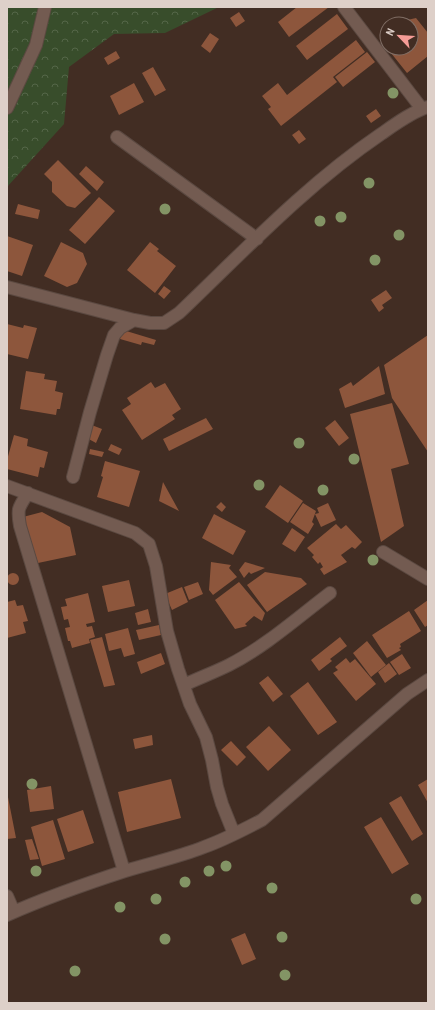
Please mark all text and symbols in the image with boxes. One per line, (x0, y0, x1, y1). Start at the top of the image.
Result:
north arrow (379, 16, 419, 56)
text: N (382, 26, 398, 38)

